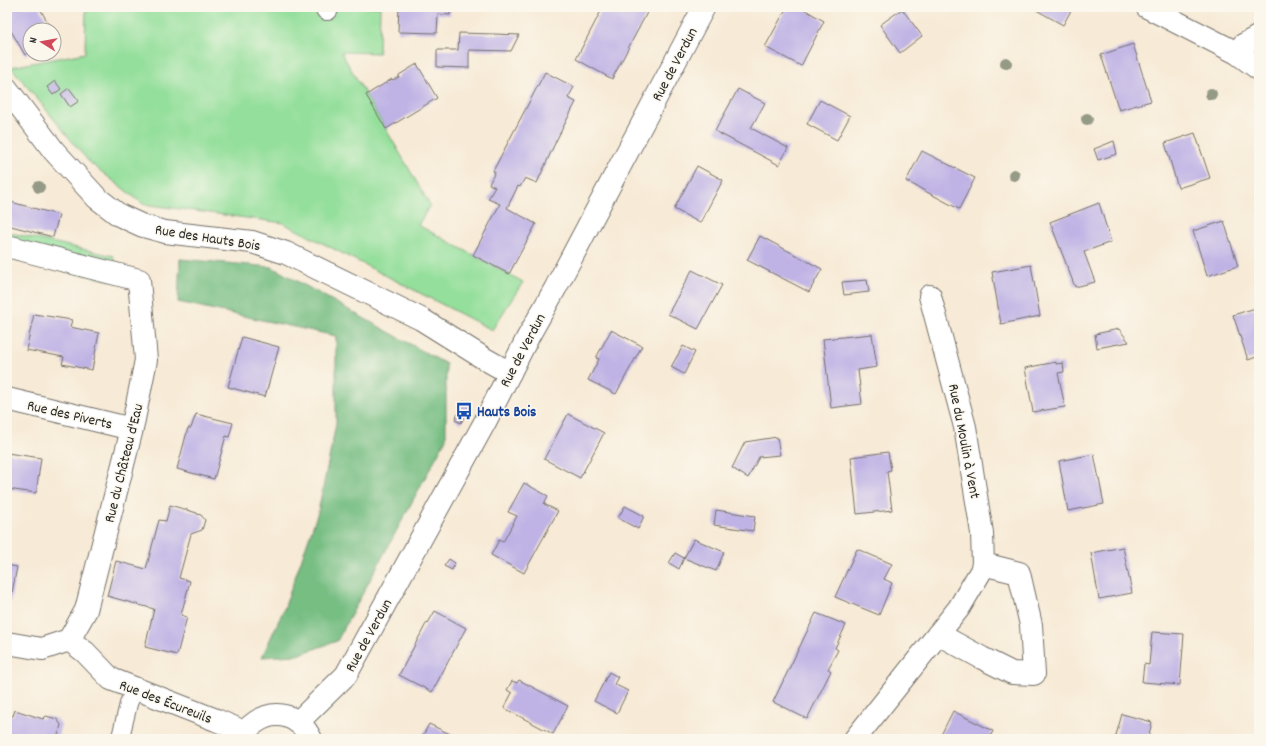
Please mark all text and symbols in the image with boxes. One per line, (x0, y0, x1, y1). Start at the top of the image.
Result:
north arrow (22, 22, 62, 62)
street label: Rue de Verdun (647, 24, 704, 106)
text: N (26, 36, 43, 45)
street label: Rue des Hauts Bois (153, 220, 262, 258)
street label: Rue de Verdun (495, 310, 552, 392)
street label: Rue du Moulin à Vent (941, 382, 985, 501)
street label: Rue des Piverts (25, 395, 114, 436)
bus stop icon: Hauts Bois (454, 401, 474, 421)
street label: Rue du Château d'Eau (100, 402, 150, 525)
place label: Hauts Bois (477, 402, 536, 424)
street label: Rue de Verdun (341, 595, 399, 677)
street label: Rue des Écureuils (116, 675, 215, 731)

